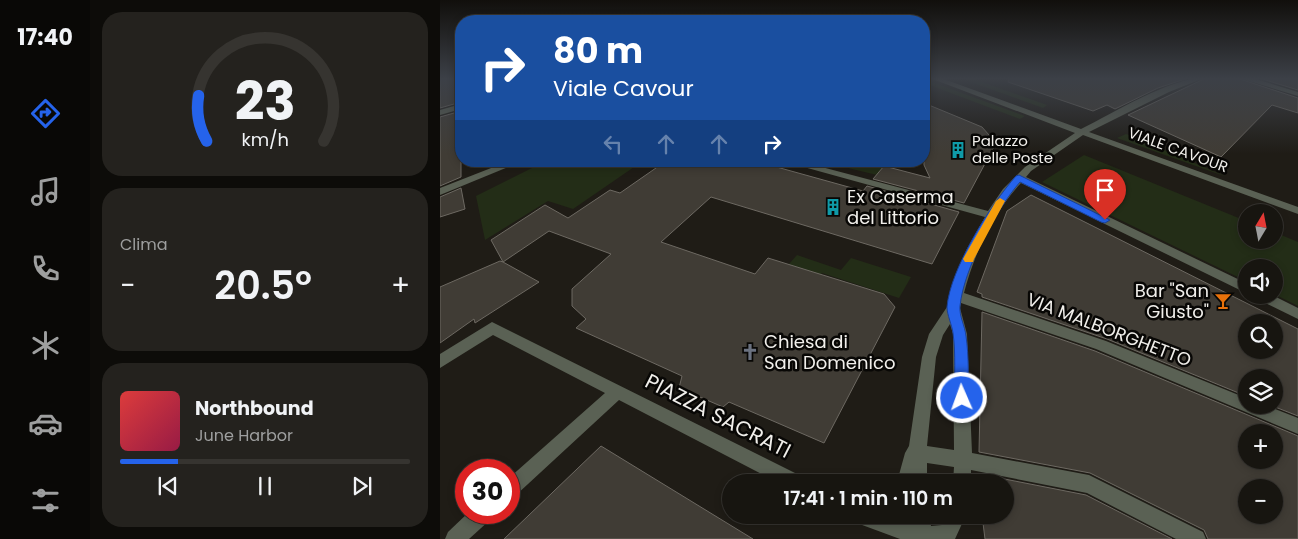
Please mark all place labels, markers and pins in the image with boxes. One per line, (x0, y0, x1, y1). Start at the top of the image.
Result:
place label: Palazzo delle Poste (972, 130, 1053, 168)
building icon: Palazzo delle Poste (948, 140, 968, 160)
pin (1084, 169, 1126, 220)
place label: Ex Caserma del Littorio (847, 184, 954, 230)
building icon: Ex Caserma del Littorio (823, 197, 843, 217)
place label: Bar "San Giusto" (1135, 278, 1209, 324)
bar icon: Bar "San Giusto" (1213, 291, 1233, 311)
place label: Chiesa di San Domenico (764, 329, 895, 375)
church icon: Chiesa di San Domenico (740, 342, 760, 362)

